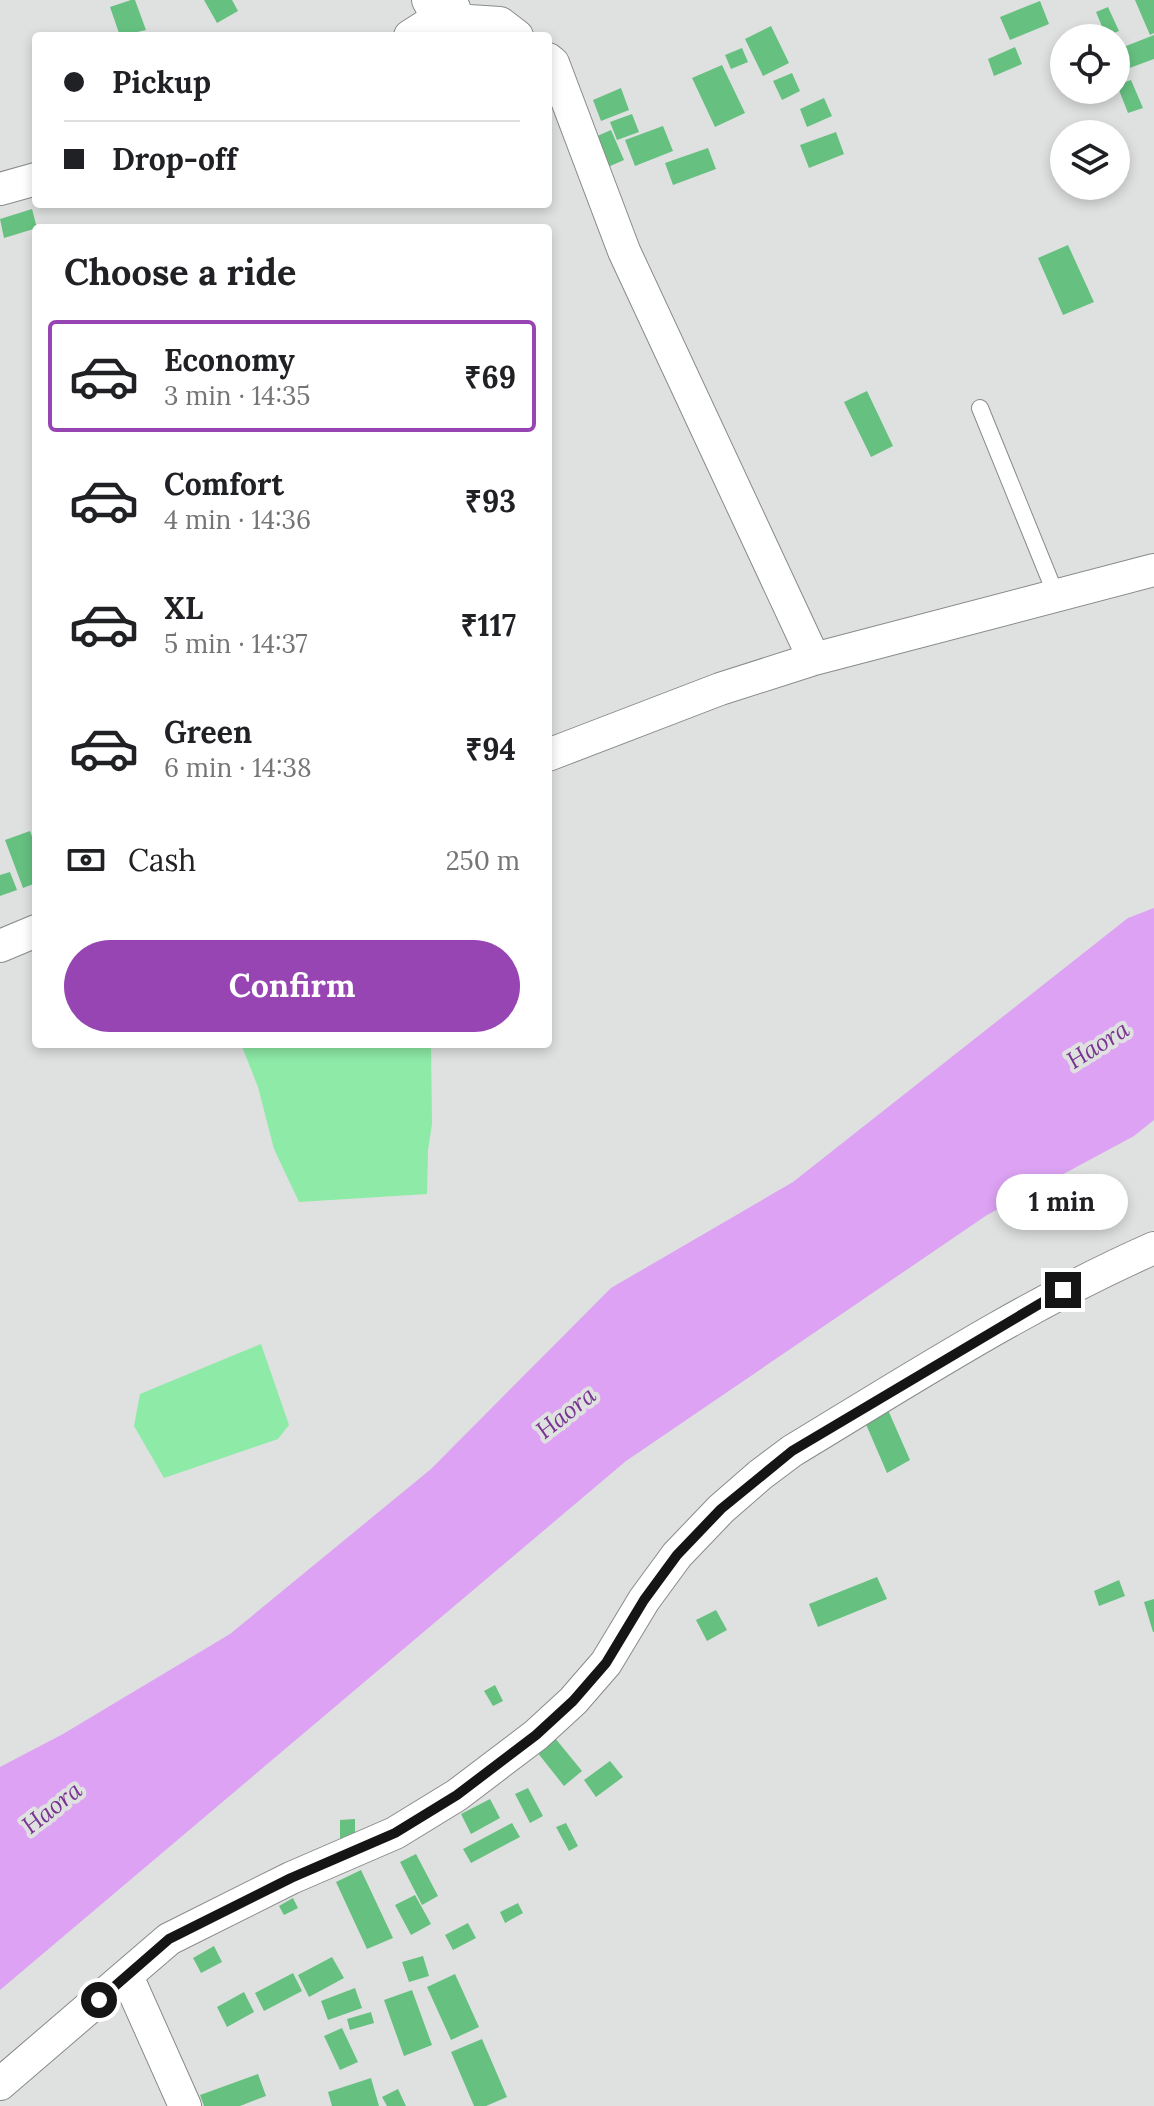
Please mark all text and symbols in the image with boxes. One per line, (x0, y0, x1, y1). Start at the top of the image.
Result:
map controls (1050, 24, 1130, 200)
button: locate (1050, 24, 1130, 104)
text: Pickup (112, 63, 211, 101)
button: layers (1050, 120, 1130, 200)
text: Drop-off (112, 140, 237, 178)
text: Choose a ride (64, 249, 296, 295)
icon: car (68, 340, 140, 412)
text: Economy (164, 341, 295, 379)
text: ₹69 (464, 358, 516, 396)
text: 3 min · 14:35 (164, 379, 311, 412)
icon: car (68, 464, 140, 536)
text: Comfort (164, 465, 284, 503)
text: ₹93 (465, 482, 516, 520)
text: 4 min · 14:36 (164, 503, 311, 536)
icon: car (68, 588, 140, 660)
text: XL (164, 589, 203, 627)
text: ₹117 (460, 606, 516, 644)
text: 5 min · 14:37 (164, 627, 307, 660)
icon: car (68, 712, 140, 784)
text: Green (164, 713, 252, 751)
text: ₹94 (465, 730, 516, 768)
text: 6 min · 14:38 (164, 751, 312, 784)
icon: cash (64, 838, 108, 882)
text: Cash (128, 841, 196, 879)
text: 250 m (446, 844, 520, 877)
button: Confirm (64, 940, 520, 1032)
water label: Haora (1061, 1013, 1135, 1076)
callout: 1 min (997, 1174, 1129, 1230)
text: 1 min (1029, 1185, 1095, 1218)
route end (1045, 1272, 1081, 1308)
water label: Haora (530, 1379, 603, 1446)
water label: Haora (16, 1774, 89, 1841)
route start (81, 1982, 117, 2018)

